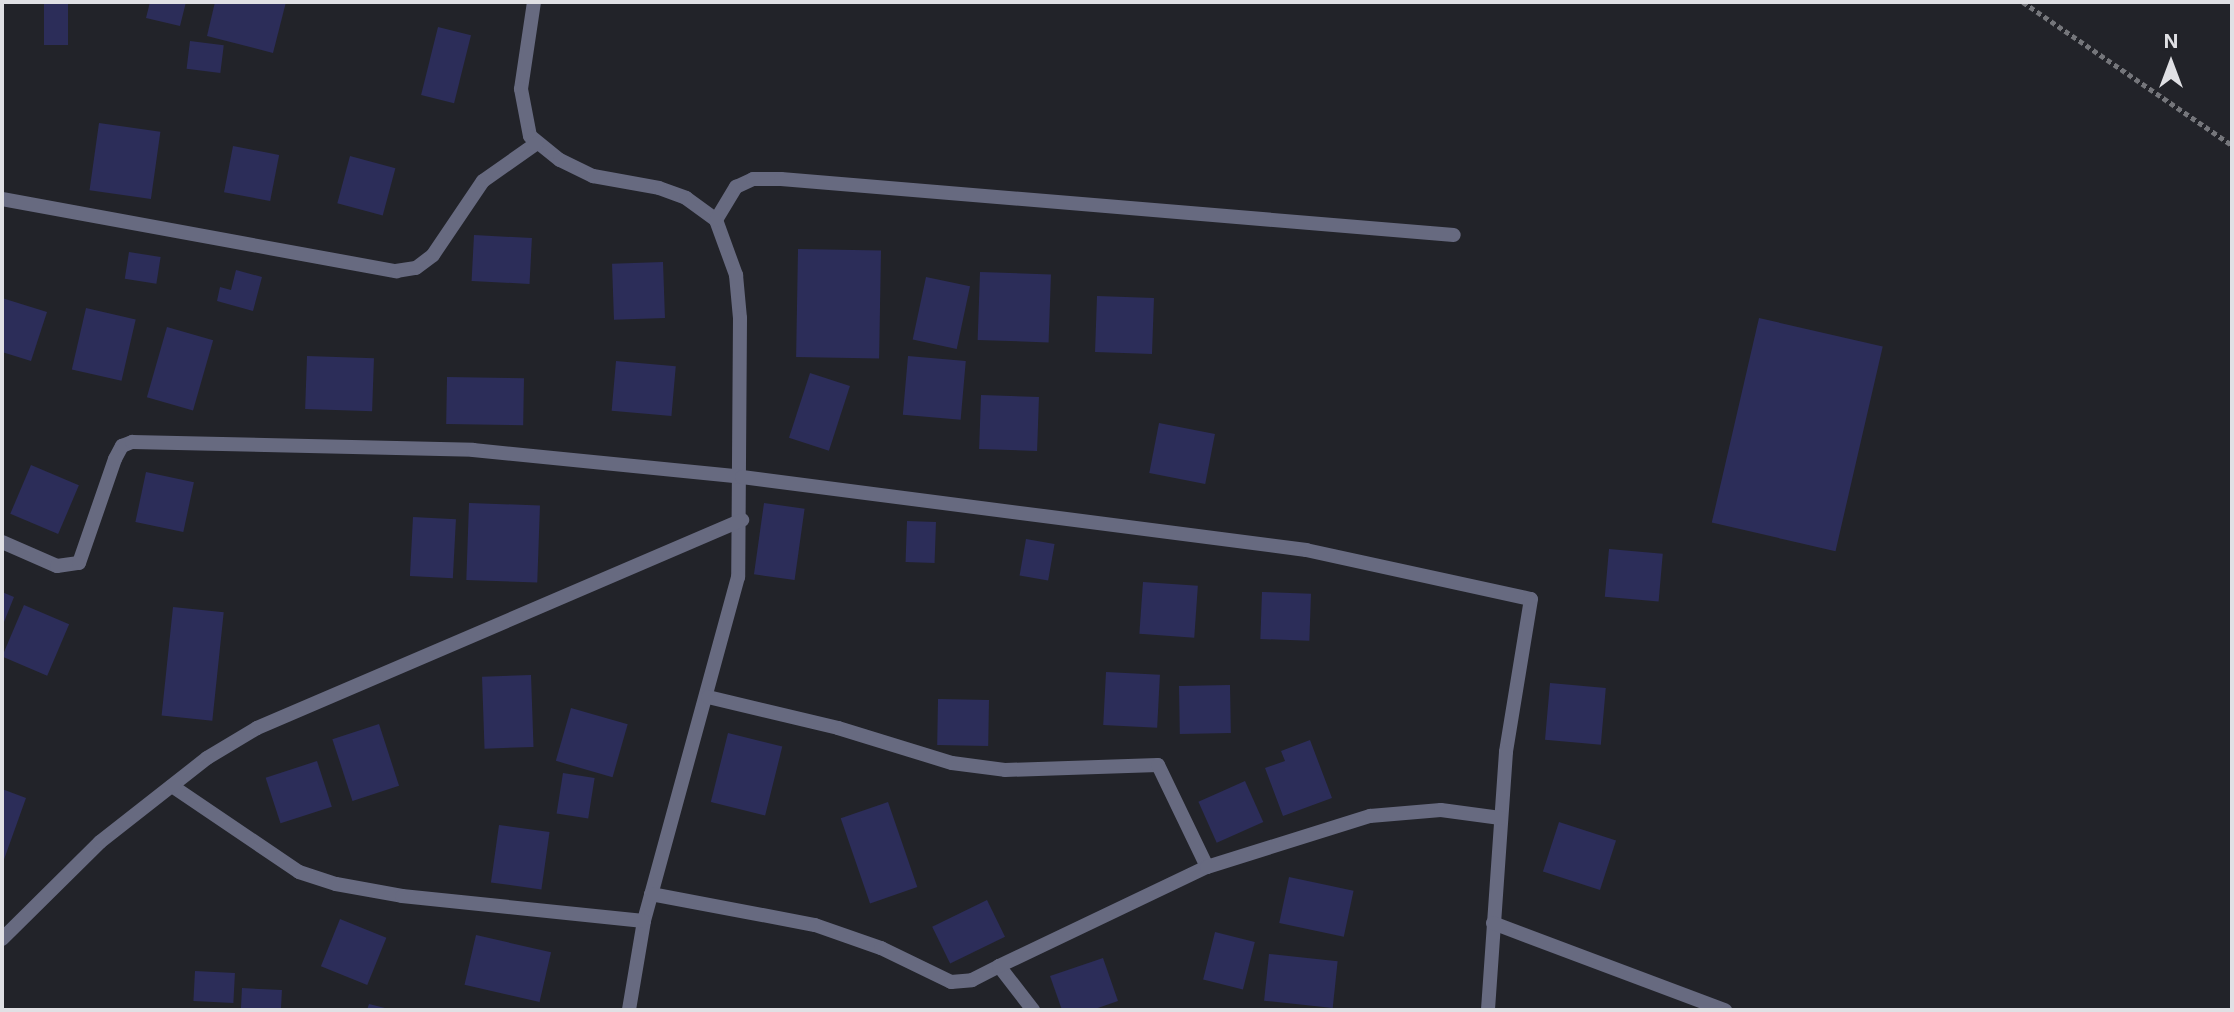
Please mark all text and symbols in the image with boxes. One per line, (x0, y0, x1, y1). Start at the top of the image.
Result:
north arrow (2136, 28, 2206, 98)
text: N (2164, 30, 2178, 53)

